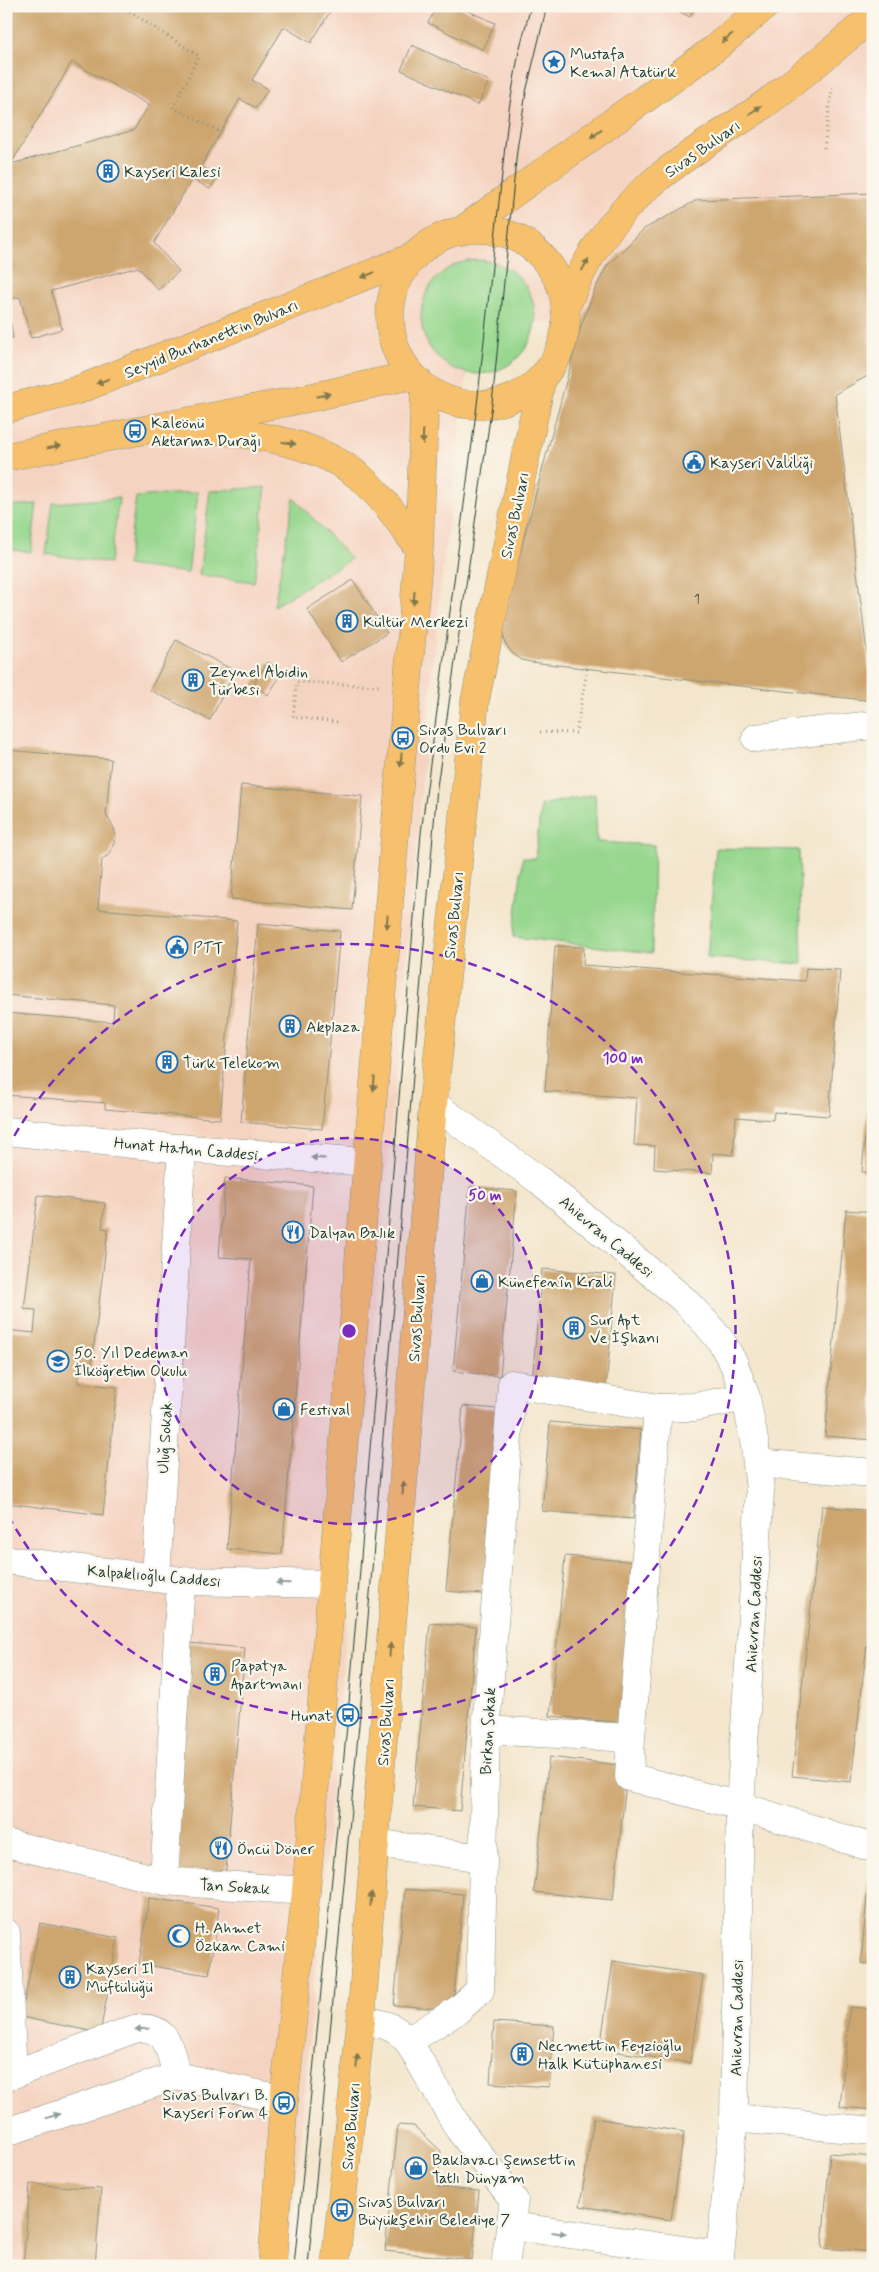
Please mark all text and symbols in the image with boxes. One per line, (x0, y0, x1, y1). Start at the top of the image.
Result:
one-way arrow (721, 32, 734, 43)
place label: Mustafa Kemal Atatürk (570, 44, 676, 83)
place icon: Mustafa Kemal Atatürk (542, 50, 566, 74)
one-way arrow (748, 105, 761, 116)
street label: Sivas Bulvarı (661, 115, 745, 183)
one-way arrow (589, 129, 603, 139)
building icon: Kayseri Kalesi (96, 159, 120, 183)
place label: Kayseri Kalesi (124, 162, 221, 183)
one-way arrow (581, 258, 589, 272)
one-way arrow (361, 272, 375, 280)
street label: Seyyid Burhanettin Bulvarı (121, 295, 302, 384)
one-way arrow (96, 377, 110, 385)
one-way arrow (316, 391, 331, 399)
place label: Kaleönü Aktarma Durağı (151, 413, 261, 452)
bus stop icon: Kaleönü Aktarma Durağı (123, 419, 147, 443)
one-way arrow (419, 429, 427, 445)
one-way arrow (282, 439, 298, 447)
one-way arrow (46, 443, 62, 451)
public building icon: Kayseri Valiliği (682, 450, 706, 474)
place label: Kayseri Valiliği (710, 453, 813, 474)
street label: Sivas Bulvarı (496, 470, 535, 560)
one-way arrow (410, 590, 418, 606)
house number: 1 (694, 590, 700, 608)
building icon: Kültür Merkezi (335, 609, 359, 633)
place label: Kültür Merkezi (363, 612, 468, 633)
place label: Zeynel Abidin Türbesi (209, 662, 308, 701)
building icon: Zeynel Abidin Türbesi (181, 668, 205, 692)
place label: Sivas Bulvarı Ordu Evi 2 (419, 720, 507, 759)
bus stop icon: Sivas Bulvarı Ordu Evi 2 (391, 726, 415, 750)
one-way arrow (396, 752, 404, 768)
street label: Sivas Bulvarı (439, 870, 470, 960)
one-way arrow (383, 914, 391, 930)
public building icon: PTT (165, 935, 189, 959)
place label: PTT (193, 938, 224, 959)
building icon: Akplaza (278, 1014, 302, 1038)
place label: Akplaza (306, 1017, 360, 1038)
text: 100 m (603, 1049, 643, 1069)
building icon: Türk Telekom (155, 1050, 179, 1074)
place label: Türk Telekom (183, 1053, 280, 1074)
one-way arrow (369, 1076, 377, 1092)
street label: Hunat Hatun Caddesi (113, 1133, 259, 1166)
one-way arrow (310, 1154, 326, 1162)
text: 50 m (468, 1186, 502, 1206)
street label: Ahievran Caddesi (554, 1191, 658, 1283)
restaurant icon: Dalyan Balık (281, 1220, 305, 1244)
place label: Dalyan Balık (309, 1223, 395, 1244)
shop icon: Künefenîn Krali (470, 1269, 494, 1293)
place label: Künefenîn Krali (498, 1272, 613, 1293)
street label: Sivas Bulvarı (404, 1274, 431, 1363)
place label: Sur Apt Ve İşhanı (590, 1310, 660, 1349)
building icon: Sur Apt Ve İşhanı (562, 1316, 586, 1340)
centre of rings (340, 1322, 358, 1340)
place label: 50. Yıl Dedeman İlköğretim Okulu (74, 1343, 189, 1382)
school or university icon: 50. Yıl Dedeman İlköğretim Okulu (46, 1349, 70, 1373)
shop icon: Festival (272, 1397, 296, 1421)
place label: Festival (300, 1400, 350, 1421)
street label: Uluğ Sokak (153, 1402, 178, 1474)
one-way arrow (399, 1479, 407, 1495)
street label: Ahievran Caddesi (741, 1555, 768, 1673)
street label: Kalpaklıoğlu Caddesi (86, 1560, 222, 1593)
one-way arrow (275, 1579, 291, 1587)
one-way arrow (387, 1641, 395, 1657)
place label: Papatya Apartmanı (231, 1656, 303, 1696)
building icon: Papatya Apartmanı (203, 1662, 227, 1686)
street label: Sivas Bulvarı (373, 1678, 400, 1767)
street label: Birkan Sokak (476, 1687, 501, 1775)
bus stop icon: Hunat (336, 1703, 360, 1727)
place label: Hunat (291, 1706, 332, 1727)
restaurant icon: Öncü Döner (209, 1836, 233, 1860)
place label: Öncü Döner (237, 1839, 315, 1860)
street label: Tan Sokak (199, 1875, 271, 1900)
one-way arrow (367, 1890, 375, 1906)
place label: H. Ahmet Özkan Cami (195, 1918, 285, 1957)
mosque icon: H. Ahmet Özkan Cami (167, 1924, 191, 1948)
place label: Kayseri Il Müftülüğü (86, 1959, 154, 1998)
street label: Ahievran Caddesi (726, 1959, 749, 2077)
building icon: Kayseri Il Müftülüğü (58, 1965, 82, 1989)
one-way arrow (134, 2025, 150, 2033)
place label: Necmettin Feyzioğlu Halk Kütüphanesi (538, 2036, 681, 2075)
building icon: Necmettin Feyzioğlu Halk Kütüphanesi (510, 2042, 534, 2066)
one-way arrow (353, 2052, 361, 2068)
street label: Sivas Bulvarı (337, 2081, 366, 2171)
place label: Sivas Bulvarı B. Kayseri Form 4 (162, 2085, 268, 2124)
bus stop icon: Sivas Bulvarı B. Kayseri Form 4 (272, 2091, 296, 2115)
one-way arrow (45, 2112, 60, 2120)
place label: Baklavacı Şemsettin Tatlı Dünyam (432, 2150, 575, 2189)
shop icon: Baklavacı Şemsettin Tatlı Dünyam (404, 2156, 428, 2180)
place label: Sivas Bulvarı Büyükşehir Belediye 7 (358, 2192, 510, 2231)
bus stop icon: Sivas Bulvarı Büyükşehir Belediye 7 (330, 2198, 354, 2222)
one-way arrow (551, 2229, 567, 2237)

